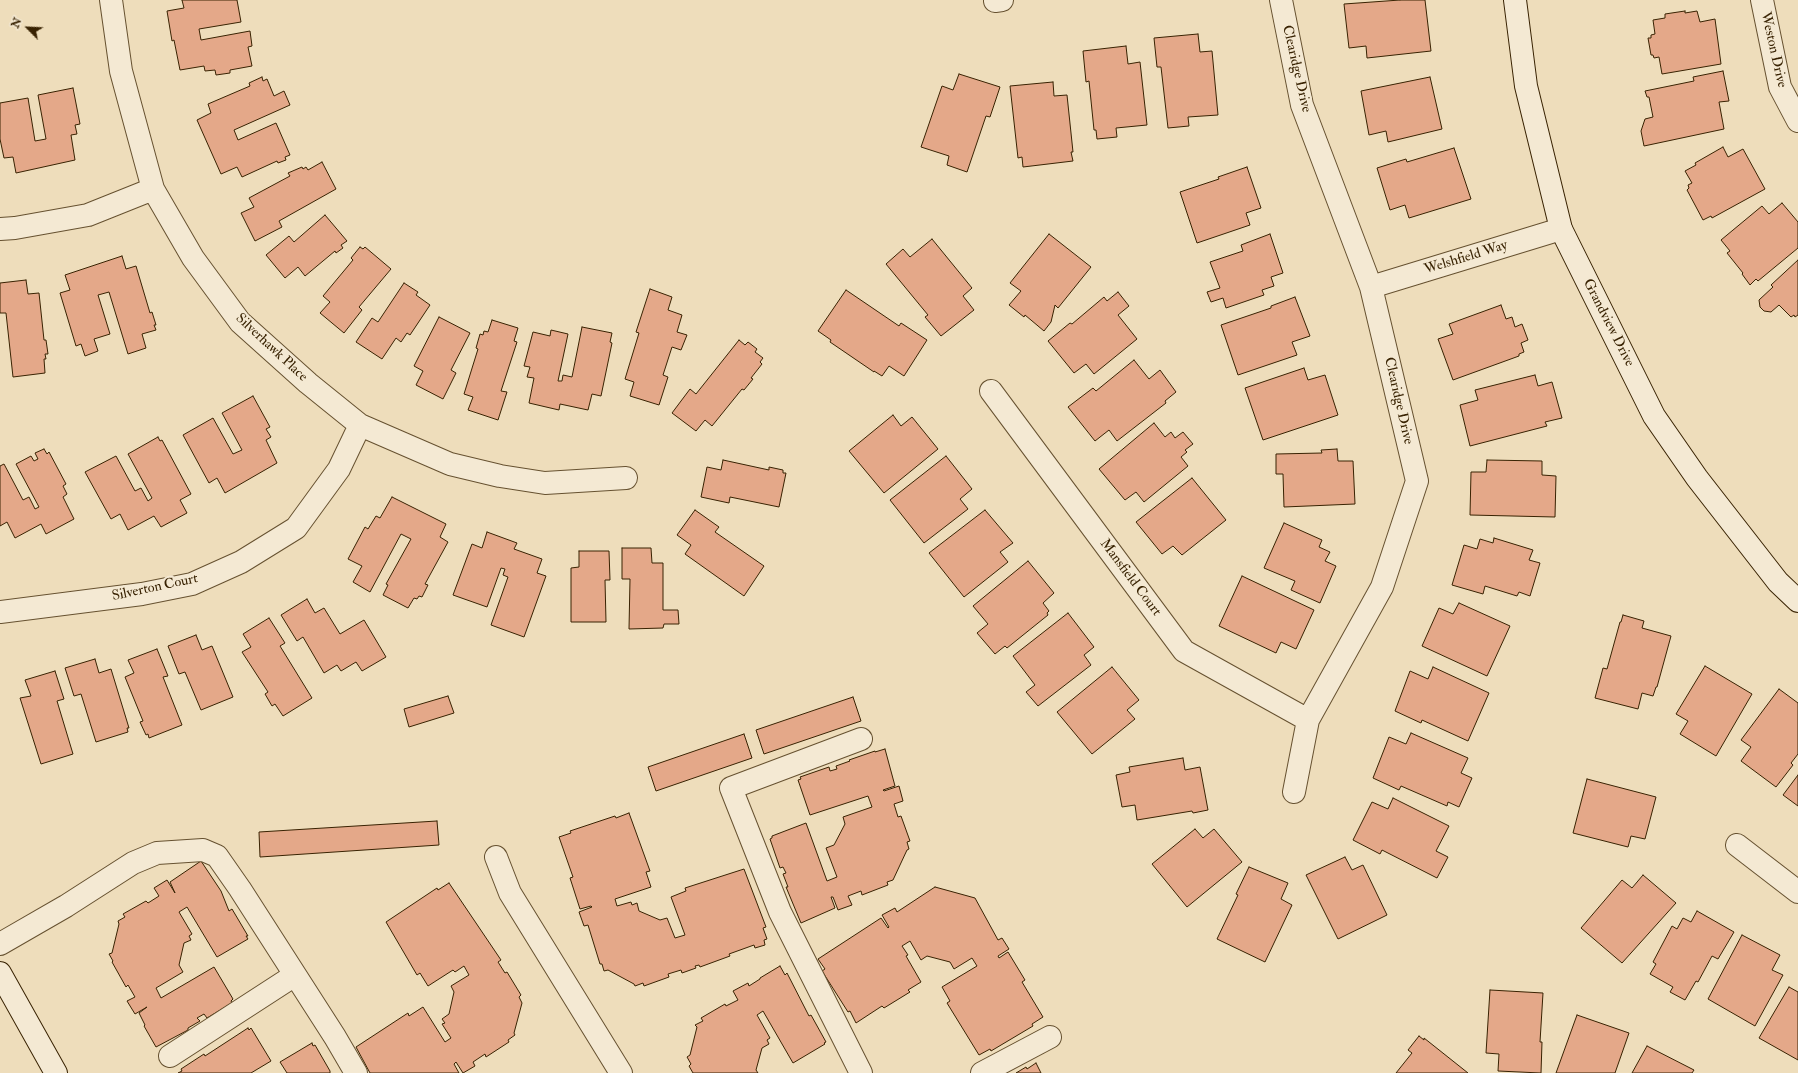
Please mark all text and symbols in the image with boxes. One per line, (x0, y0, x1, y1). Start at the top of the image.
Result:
north arrow (8, 8, 48, 48)
street label: Weston Drive (1756, 11, 1790, 89)
text: N (9, 16, 25, 30)
street label: Clearidge Drive (1278, 24, 1314, 114)
street label: Welshfield Way (1422, 237, 1510, 279)
street label: Grandview Drive (1579, 276, 1637, 370)
street label: Silverhawk Place (232, 310, 310, 386)
street label: Clearidge Drive (1380, 356, 1416, 446)
street label: Mansfield Court (1096, 536, 1164, 620)
street label: Silverton Court (111, 571, 199, 605)

